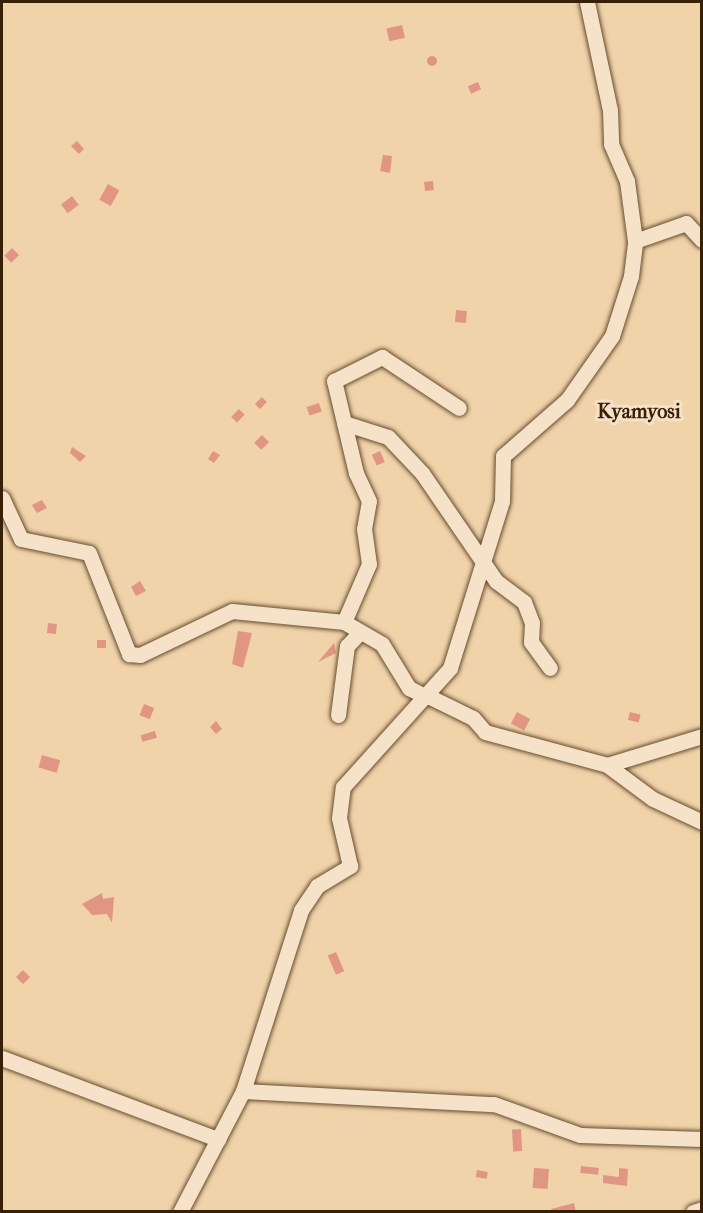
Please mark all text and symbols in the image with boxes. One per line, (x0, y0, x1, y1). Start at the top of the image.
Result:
district label: Kyamyosi (597, 399, 681, 423)

